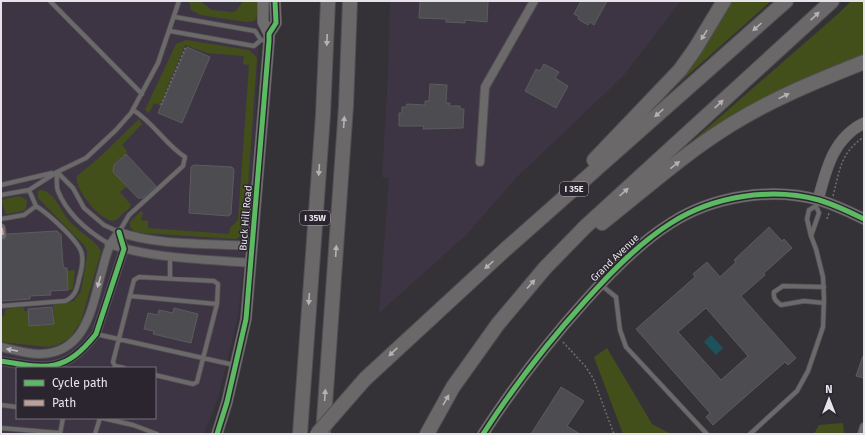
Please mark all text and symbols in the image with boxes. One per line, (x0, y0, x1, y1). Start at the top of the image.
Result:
one-way arrow (810, 11, 820, 21)
one-way arrow (752, 22, 761, 31)
one-way arrow (700, 30, 708, 40)
one-way arrow (323, 34, 330, 46)
one-way arrow (779, 93, 790, 99)
one-way arrow (715, 100, 724, 109)
one-way arrow (654, 109, 665, 118)
one-way arrow (341, 116, 348, 128)
one-way arrow (669, 161, 680, 169)
one-way arrow (315, 164, 322, 176)
road number: I 35E (560, 182, 588, 196)
street label: Buck Hill Road (237, 185, 255, 251)
one-way arrow (618, 187, 629, 196)
road number: I 35W (300, 211, 330, 225)
street label: Grand Avenue (588, 232, 642, 284)
one-way arrow (332, 245, 339, 257)
one-way arrow (484, 260, 494, 269)
one-way arrow (96, 276, 102, 288)
one-way arrow (526, 279, 535, 289)
one-way arrow (306, 293, 313, 305)
one-way arrow (6, 346, 19, 352)
one-way arrow (388, 347, 398, 357)
legend (16, 367, 156, 419)
text: Cycle path (52, 376, 108, 390)
north arrow (809, 379, 849, 419)
text: N (825, 383, 833, 396)
one-way arrow (322, 389, 329, 401)
one-way arrow (443, 394, 450, 406)
text: Path (52, 396, 76, 410)

